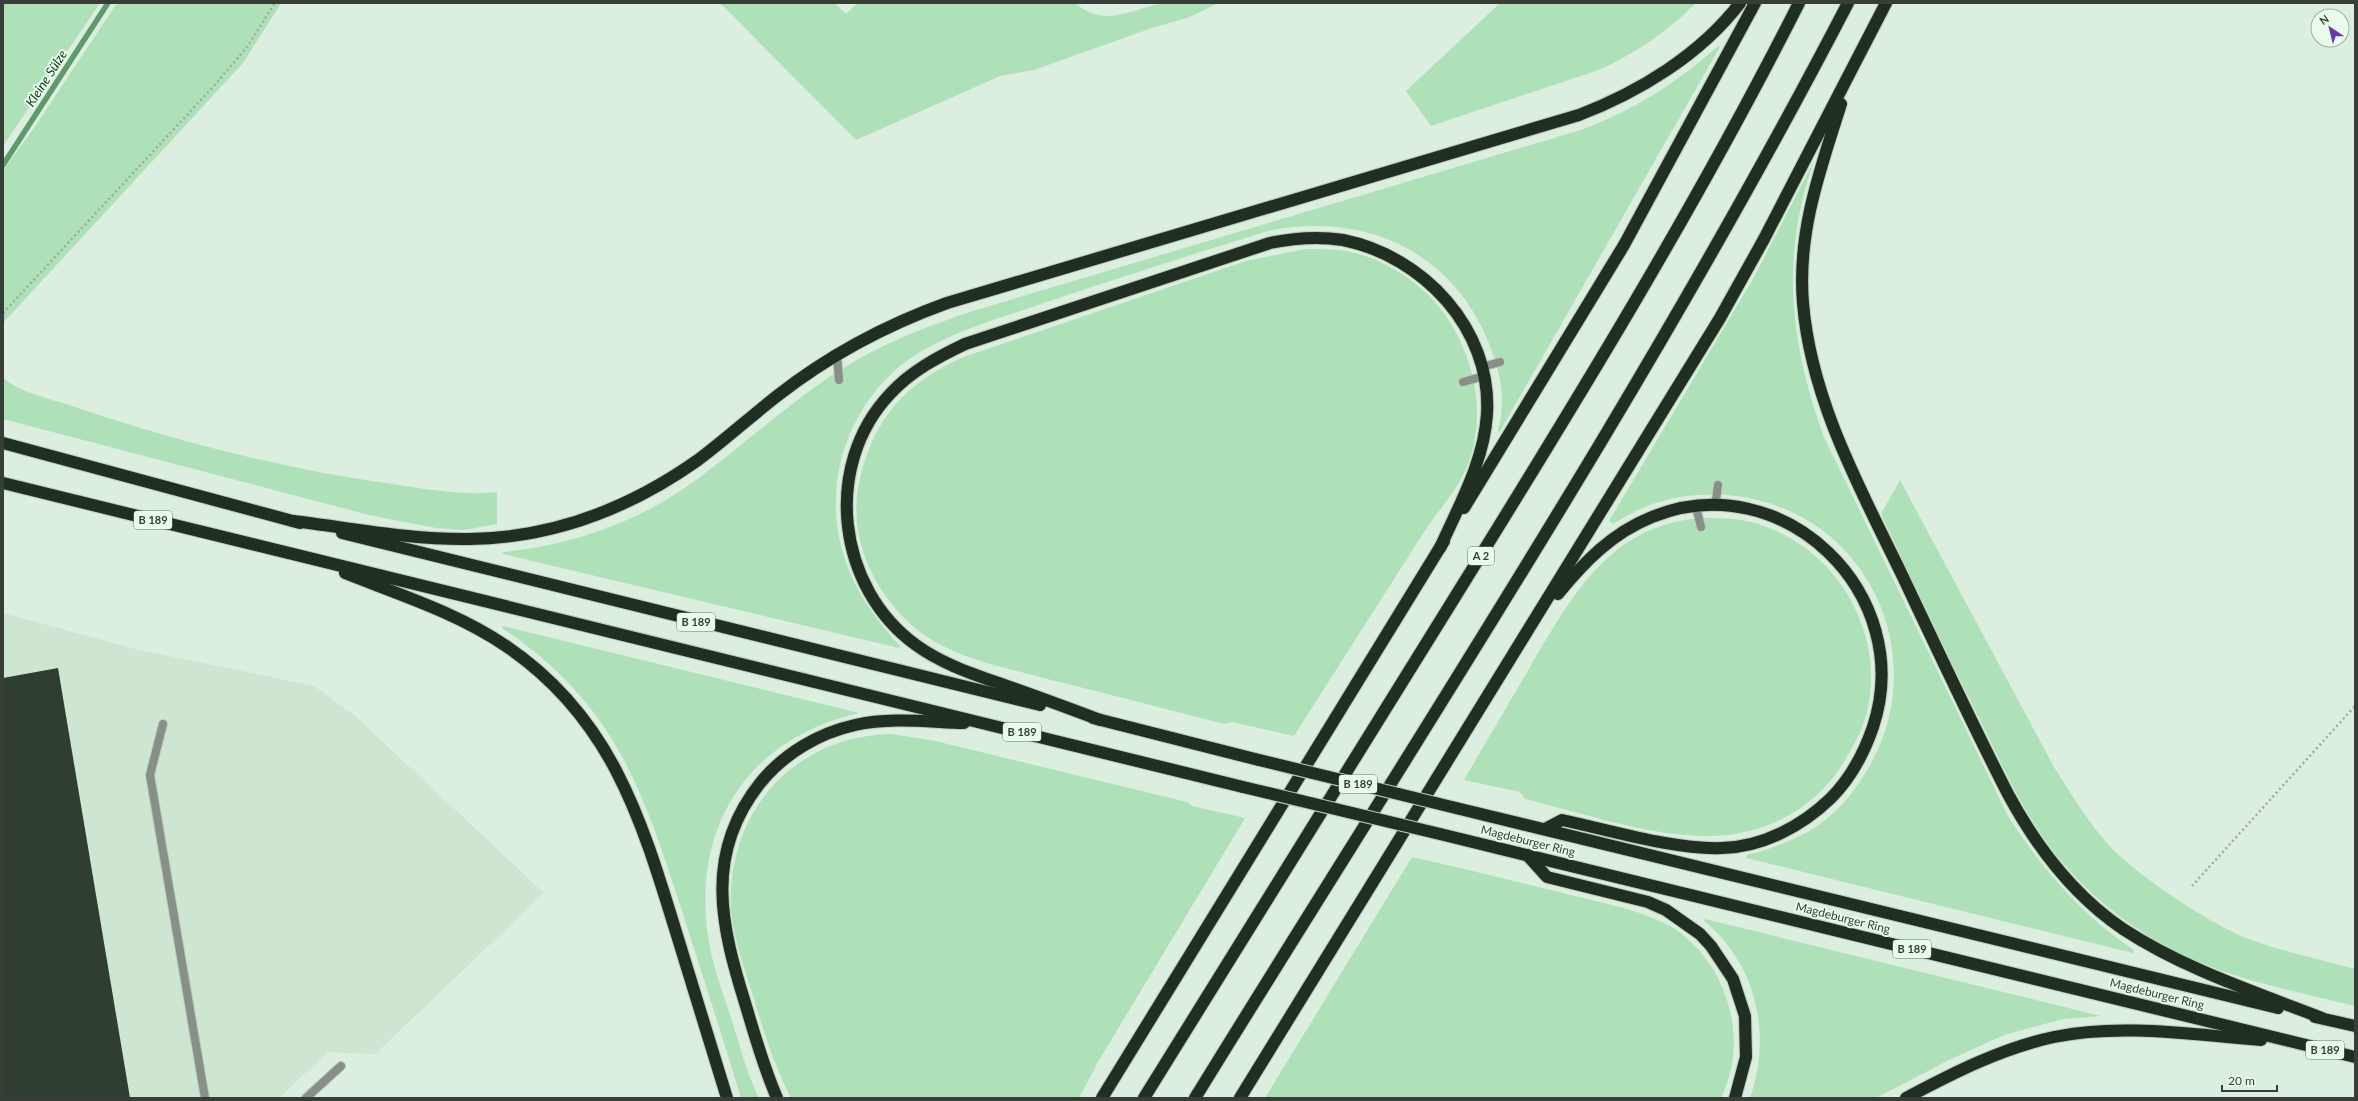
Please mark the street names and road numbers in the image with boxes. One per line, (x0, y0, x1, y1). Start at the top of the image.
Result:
road number: B 189 (134, 511, 172, 529)
road number: A 2 (1468, 547, 1494, 565)
road number: B 189 (677, 613, 715, 631)
road number: B 189 (1003, 723, 1041, 741)
road number: B 189 (1339, 775, 1377, 793)
street label: Magdeburger Ring (1479, 822, 1577, 859)
street label: Magdeburger Ring (1794, 899, 1892, 936)
road number: B 189 (1893, 940, 1931, 958)
street label: Magdeburger Ring (2108, 975, 2206, 1012)
road number: B 189 (2306, 1041, 2344, 1059)

